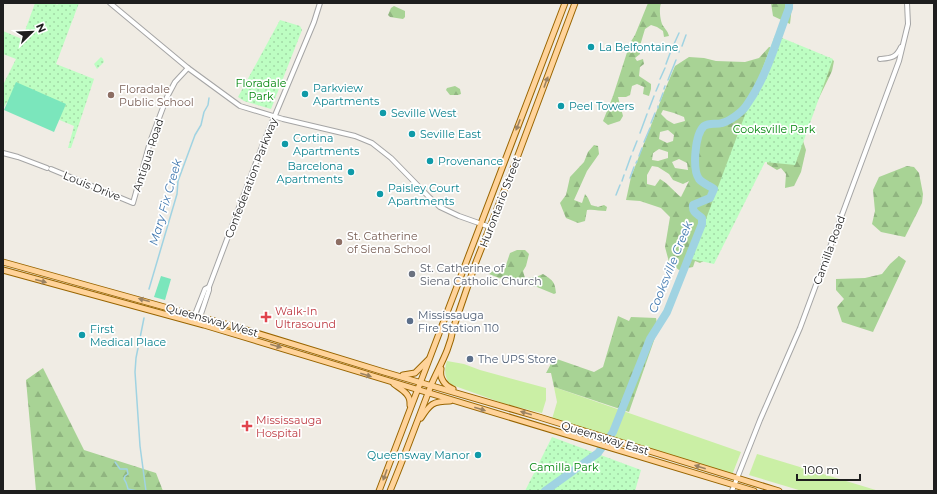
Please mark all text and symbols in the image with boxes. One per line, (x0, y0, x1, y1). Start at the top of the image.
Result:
north arrow (12, 12, 52, 52)
text: N (33, 21, 49, 35)
place label: La Belfontaine (599, 40, 679, 54)
marker: La Belfontaine (586, 42, 596, 52)
park label: Floradale Park (236, 76, 287, 103)
one-way arrow (543, 76, 549, 88)
place label: Parkview Apartments (313, 81, 380, 108)
place label: Floradale Public School (119, 82, 194, 109)
marker: Parkview Apartments (300, 89, 310, 99)
marker: Floradale Public School (106, 90, 116, 100)
place label: Peel Towers (569, 99, 635, 113)
marker: Peel Towers (556, 101, 566, 111)
place label: Seville West (391, 106, 457, 120)
marker: Seville West (378, 108, 388, 118)
street label: Confederation Parkway (222, 116, 280, 240)
street label: Antigua Road (130, 117, 166, 193)
one-way arrow (515, 120, 521, 131)
park label: Cooksville Park (733, 122, 816, 136)
place label: Seville East (420, 127, 482, 141)
marker: Seville East (407, 129, 417, 139)
place label: Cortina Apartments (293, 131, 360, 158)
marker: Cortina Apartments (280, 139, 290, 149)
place label: Provenance (438, 154, 504, 168)
street label: Hurontario Street (476, 154, 524, 249)
water label: Mary Fix Creek (145, 156, 185, 247)
marker: Provenance (425, 156, 435, 166)
place label: Barcelona Apartments (277, 159, 344, 186)
marker: Barcelona Apartments (346, 167, 356, 177)
street label: Louis Drive (61, 168, 123, 204)
place label: Paisley Court Apartments (388, 181, 460, 208)
marker: Paisley Court Apartments (375, 189, 385, 199)
street label: Camilla Road (810, 213, 848, 287)
water label: Cooksville Creek (645, 218, 696, 315)
place label: St. Catherine of Siena School (347, 229, 431, 256)
marker: St. Catherine of Siena School (334, 237, 344, 247)
place label: St. Catherine of Siena Catholic Church (420, 261, 542, 288)
marker: St. Catherine of Siena Catholic Church (407, 269, 417, 279)
one-way arrow (34, 278, 47, 284)
one-way arrow (138, 297, 150, 303)
street label: Queensway West (164, 300, 260, 340)
place label: Walk-In Ultrasound (275, 304, 336, 331)
place label: Mississauga Fire Station 110 (418, 308, 499, 335)
marker: Walk-In Ultrasound (260, 311, 272, 323)
marker: Mississauga Fire Station 110 (405, 316, 415, 326)
place label: First Medical Place (90, 322, 167, 349)
marker: First Medical Place (77, 330, 87, 340)
one-way arrow (270, 343, 282, 349)
place label: The UPS Store (478, 352, 557, 366)
marker: The UPS Store (465, 354, 475, 364)
one-way arrow (361, 372, 373, 378)
one-way arrow (474, 406, 486, 412)
one-way arrow (519, 409, 532, 415)
place label: Mississauga Hospital (256, 413, 322, 440)
street label: Queensway East (560, 418, 651, 458)
marker: Mississauga Hospital (241, 420, 253, 432)
place label: Queensway Manor (367, 448, 470, 462)
marker: Queensway Manor (473, 450, 483, 460)
scale bar (797, 456, 860, 482)
park label: Camilla Park (529, 460, 599, 474)
text: 100 m (803, 462, 839, 477)
one-way arrow (693, 464, 705, 470)
one-way arrow (382, 470, 388, 482)

